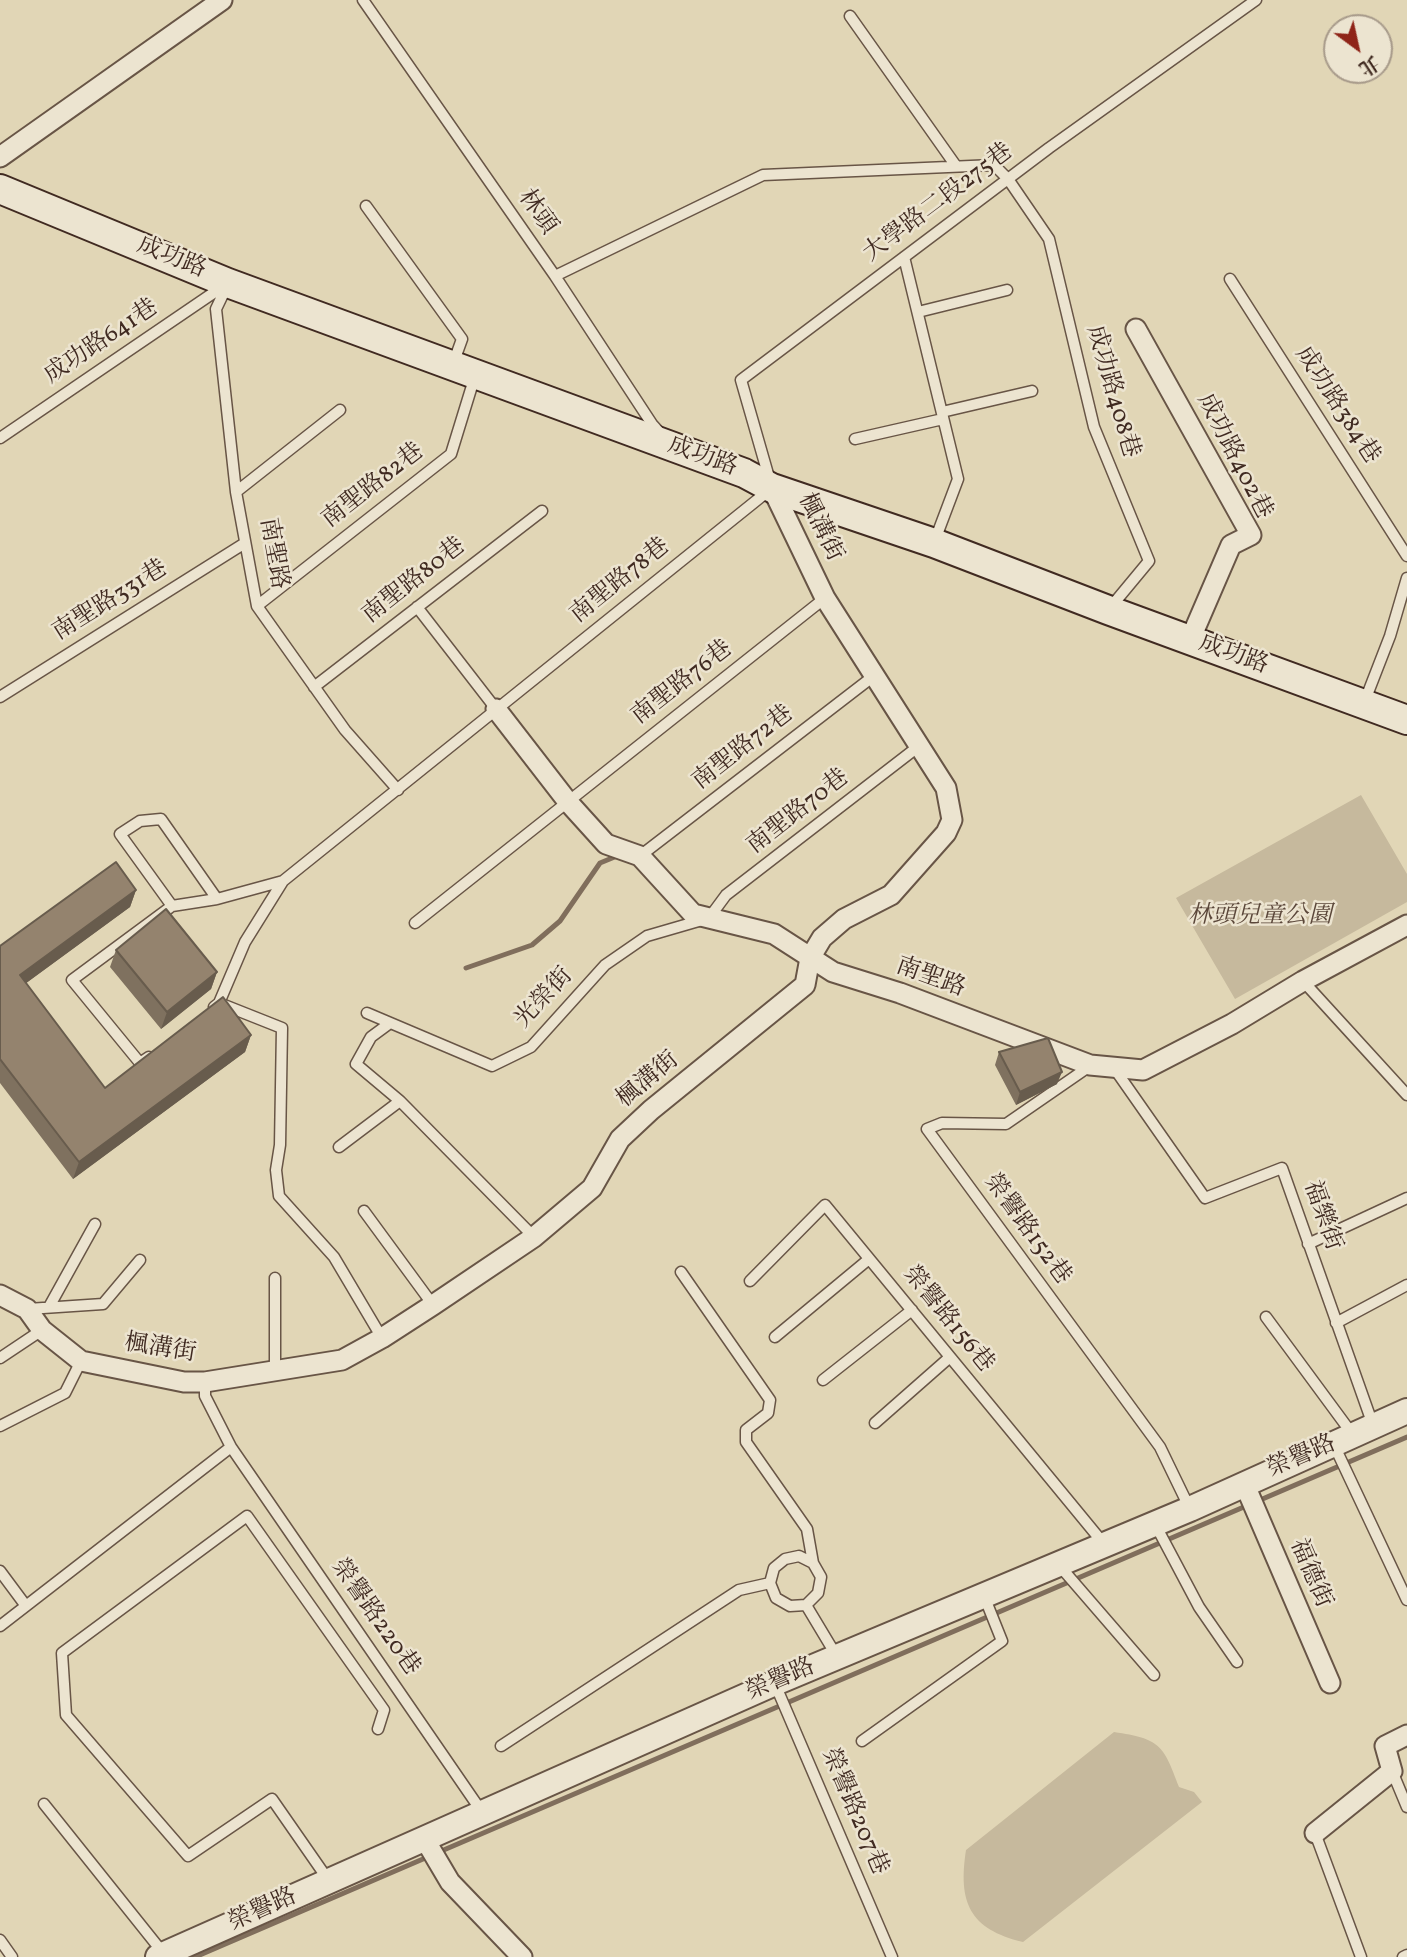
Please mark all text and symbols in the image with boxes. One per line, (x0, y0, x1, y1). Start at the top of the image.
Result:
north arrow (1323, 14, 1393, 84)
text: 北 (1353, 49, 1383, 81)
street label: 大學路二段275巷 (859, 138, 1019, 270)
street label: 林頭 (510, 185, 562, 241)
street label: 成功路 (132, 232, 210, 286)
street label: 成功路641巷 (40, 294, 164, 392)
street label: 成功路408巷 (1078, 322, 1144, 462)
street label: 成功路384巷 (1287, 342, 1385, 470)
street label: 成功路402巷 (1189, 389, 1277, 525)
street label: 成功路 (663, 432, 741, 484)
street label: 南聖路82巷 (317, 438, 431, 536)
street label: 楓溝街 (790, 489, 848, 567)
street label: 南聖路 (252, 516, 292, 592)
street label: 南聖路80巷 (358, 533, 472, 631)
street label: 南聖路78巷 (566, 533, 676, 631)
street label: 南聖路331巷 (48, 555, 174, 649)
street label: 成功路 (1194, 630, 1272, 682)
street label: 南聖路76巷 (627, 636, 739, 732)
street label: 南聖路72巷 (688, 701, 800, 797)
street label: 南聖路70巷 (742, 764, 856, 862)
park label: 林頭兒童公園 (1188, 904, 1332, 932)
street label: 南聖路 (891, 953, 969, 1005)
street label: 光榮街 (510, 963, 580, 1035)
street label: 楓溝街 (612, 1047, 686, 1115)
street label: 榮譽路152巷 (976, 1169, 1076, 1291)
street label: 福樂街 (1296, 1177, 1346, 1255)
street label: 榮譽路156巷 (895, 1261, 999, 1379)
street label: 楓溝街 (122, 1330, 198, 1370)
street label: 榮譽路 (1263, 1431, 1341, 1485)
street label: 福德街 (1282, 1535, 1336, 1613)
street label: 榮譽路220巷 (323, 1554, 425, 1682)
street label: 榮譽路 (742, 1654, 820, 1708)
street label: 榮譽路207巷 (813, 1744, 893, 1880)
street label: 榮譽路 (224, 1883, 302, 1939)

